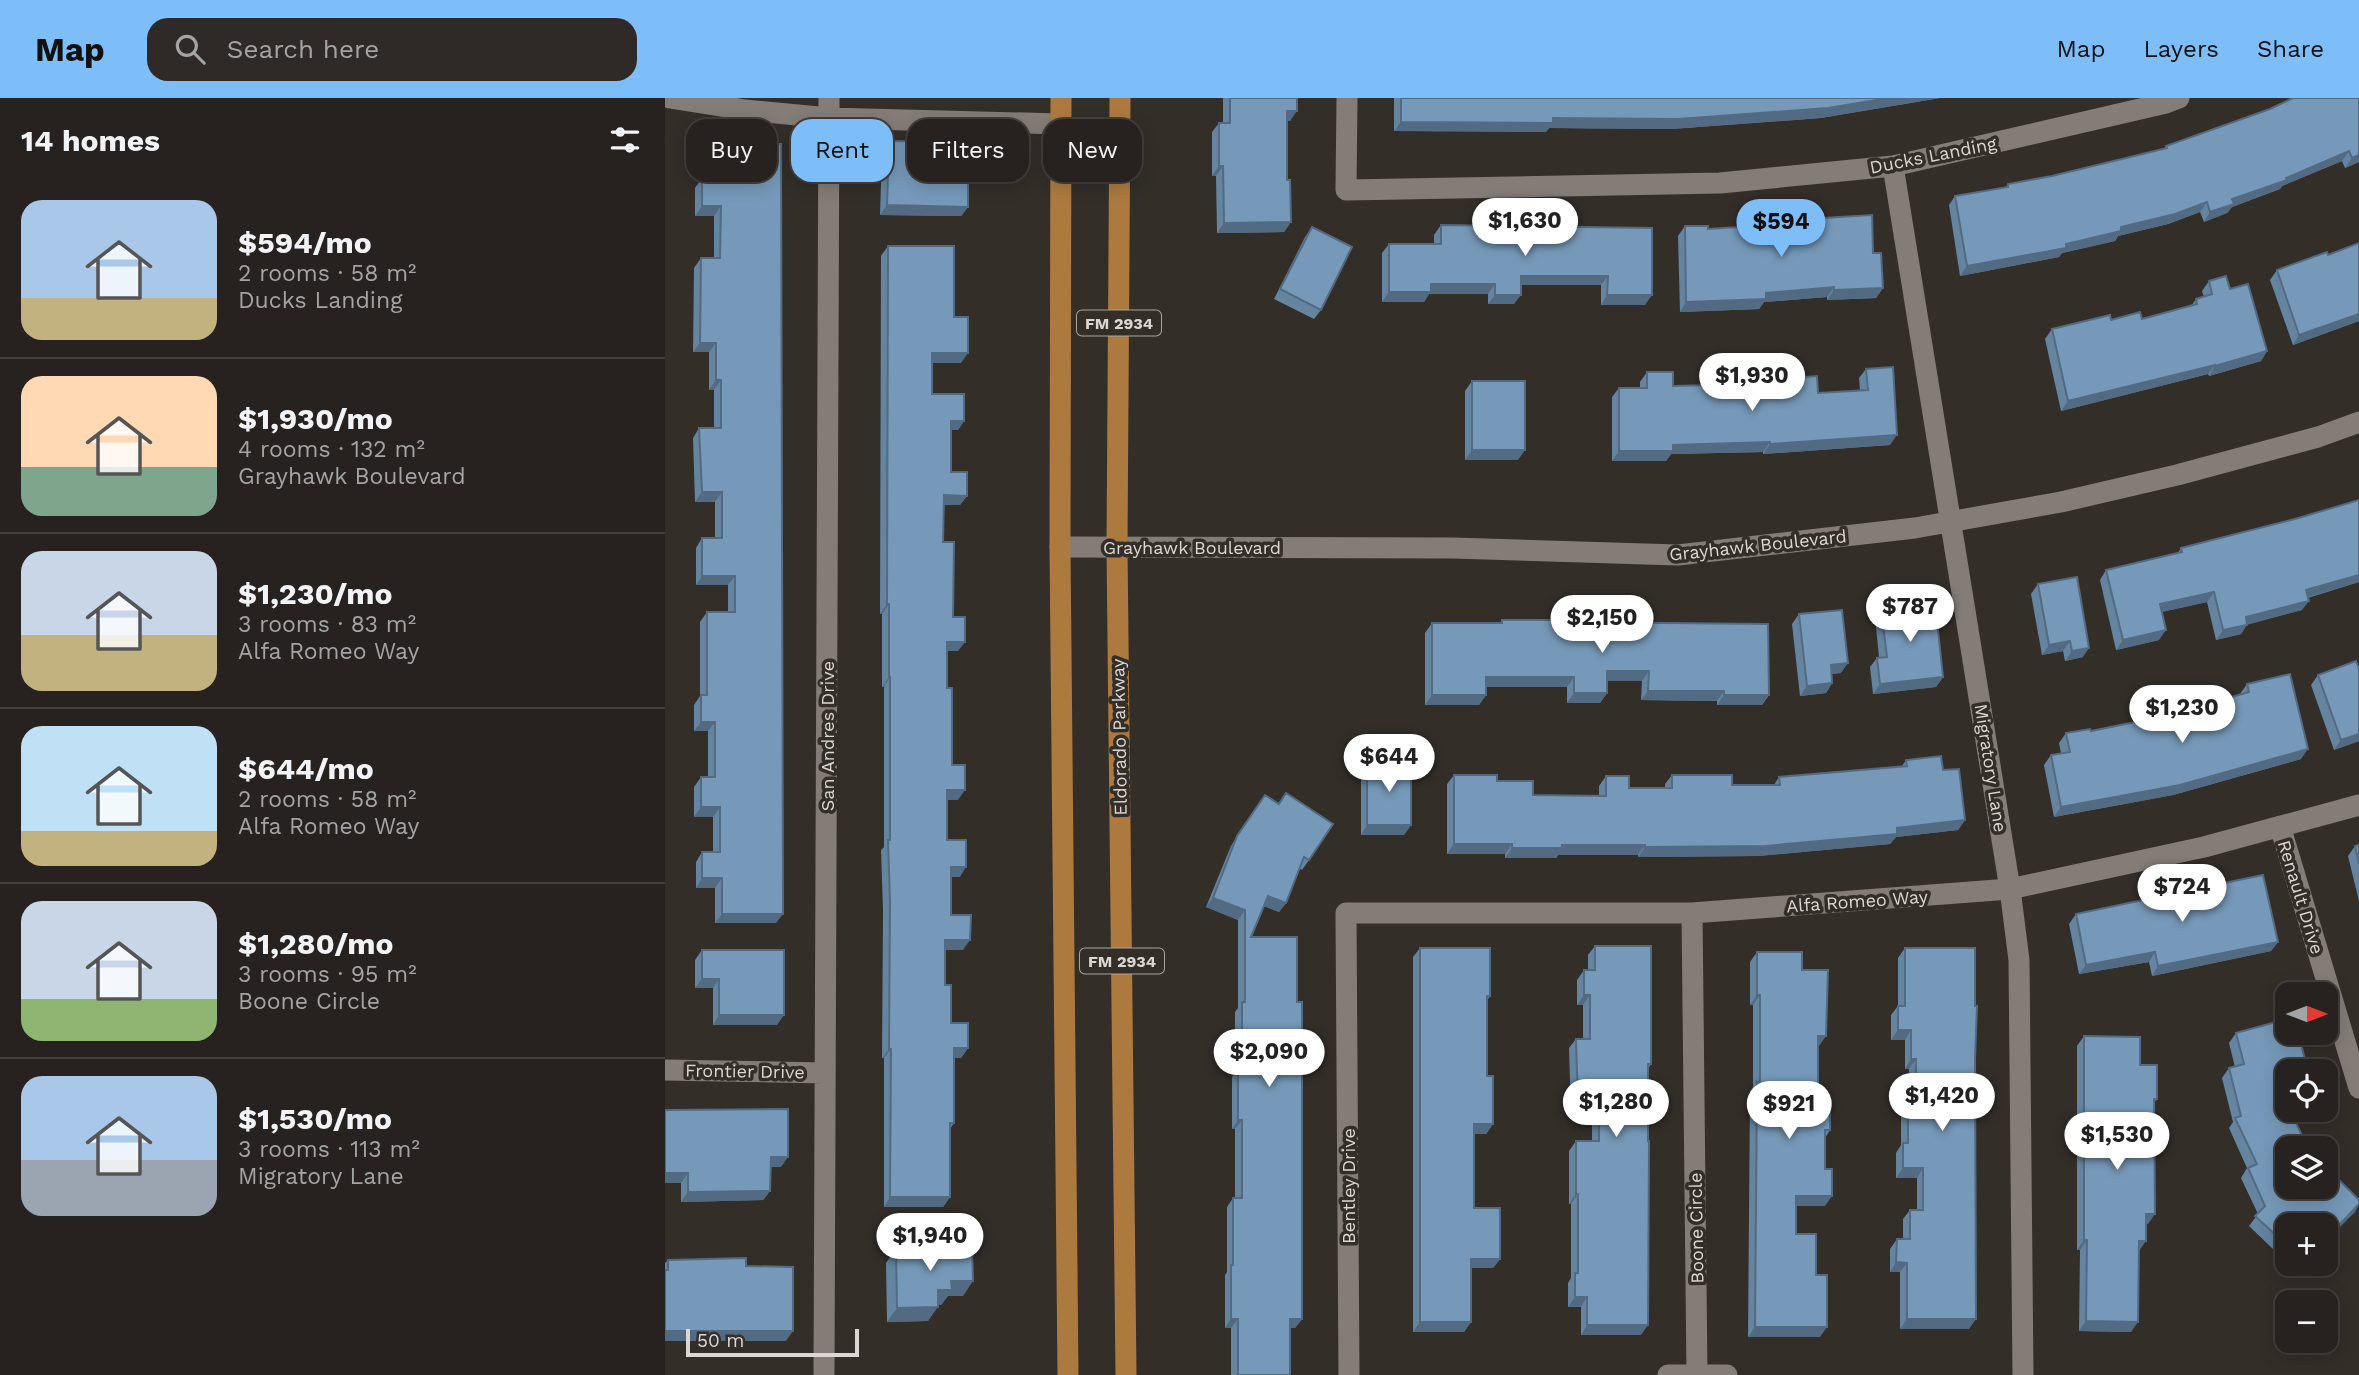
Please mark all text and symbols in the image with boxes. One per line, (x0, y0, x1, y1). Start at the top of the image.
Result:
search box (147, 18, 637, 81)
text: Map (35, 30, 105, 69)
icon: search (171, 30, 209, 68)
text: Search here (227, 34, 379, 64)
text: Map (2057, 35, 2105, 63)
text: Layers (2143, 35, 2219, 63)
text: Share (2257, 35, 2324, 63)
chip: Buy (686, 119, 777, 182)
chip: Rent (791, 119, 893, 182)
chip: Filters (907, 119, 1029, 182)
chip: New (1043, 119, 1142, 182)
icon: filters (606, 121, 644, 159)
text: 14 homes (21, 123, 160, 158)
street label: Ducks Landing (1868, 132, 1999, 178)
pin: $1,630 (1468, 198, 1582, 258)
pin: $594 (1740, 200, 1822, 259)
text: $1,630 (1488, 207, 1562, 234)
text: $594 (1752, 208, 1810, 235)
text: $594/mo (238, 225, 372, 260)
icon: home (77, 228, 161, 312)
text: 2 rooms · 58 m² (238, 260, 417, 287)
text: Ducks Landing (238, 287, 402, 314)
road number: FM 2934 (1077, 311, 1161, 336)
pin: $1,930 (1695, 354, 1809, 413)
text: $1,930 (1715, 362, 1789, 389)
text: $1,930/mo (238, 401, 393, 436)
icon: home (77, 404, 161, 488)
text: 4 rooms · 132 m² (238, 436, 425, 463)
text: Grayhawk Boulevard (238, 463, 466, 490)
street label: Grayhawk Boulevard (1668, 525, 1848, 565)
street label: Grayhawk Boulevard (1103, 537, 1281, 558)
text: $1,230/mo (238, 576, 392, 611)
icon: home (77, 579, 161, 663)
pin: $787 (1869, 584, 1951, 644)
text: $787 (1882, 593, 1938, 620)
pin: $2,150 (1545, 596, 1659, 655)
text: $2,150 (1567, 604, 1637, 631)
text: 3 rooms · 83 m² (238, 611, 416, 638)
text: Alfa Romeo Way (238, 638, 419, 665)
street label: Eldorado Parkway (1107, 658, 1131, 816)
street label: San Andres Drive (817, 661, 838, 811)
pin: $1,230 (2125, 686, 2239, 745)
text: $1,230 (2145, 694, 2219, 721)
street label: Migratory Lane (1970, 702, 2012, 834)
pin: $644 (1348, 734, 1430, 794)
text: $644 (1360, 743, 1418, 770)
text: $644/mo (238, 751, 374, 786)
icon: home (77, 754, 161, 838)
text: 2 rooms · 58 m² (238, 786, 417, 813)
text: Alfa Romeo Way (238, 813, 419, 840)
street label: Renault Drive (2274, 837, 2328, 957)
pin: $724 (2141, 864, 2223, 924)
text: $724 (2153, 873, 2211, 900)
street label: Alfa Romeo Way (1785, 886, 1929, 916)
text: $1,280/mo (238, 926, 393, 961)
icon: home (77, 929, 161, 1013)
road number: FM 2934 (1080, 948, 1164, 974)
text: 3 rooms · 95 m² (238, 961, 417, 988)
north arrow (2275, 982, 2338, 1045)
map controls (2275, 982, 2338, 1353)
text: Boone Circle (238, 988, 380, 1015)
pin: $2,090 (1212, 1030, 1326, 1089)
text: $2,090 (1230, 1038, 1308, 1065)
street label: Frontier Drive (685, 1059, 805, 1083)
button: locate (2275, 1059, 2338, 1122)
pin: $1,420 (1885, 1074, 1999, 1133)
pin: $1,280 (1559, 1080, 1673, 1139)
pin: $921 (1748, 1082, 1830, 1141)
text: $1,420 (1905, 1082, 1979, 1109)
text: $1,280 (1579, 1088, 1653, 1115)
text: $921 (1763, 1090, 1815, 1117)
text: $1,530/mo (238, 1101, 392, 1136)
icon: home (77, 1104, 161, 1188)
pin: $1,530 (2060, 1112, 2174, 1172)
text: $1,530 (2080, 1121, 2154, 1148)
street label: Bentley Drive (1338, 1128, 1359, 1244)
text: 3 rooms · 113 m² (238, 1136, 420, 1163)
button: layers (2275, 1136, 2338, 1199)
text: Migratory Lane (238, 1163, 404, 1190)
street label: Boone Circle (1685, 1172, 1707, 1284)
button: + (2275, 1213, 2338, 1276)
pin: $1,940 (873, 1214, 987, 1273)
text: $1,940 (892, 1222, 968, 1249)
button: − (2275, 1290, 2338, 1353)
scale bar (686, 1326, 859, 1358)
text: 50 m (697, 1329, 744, 1352)

